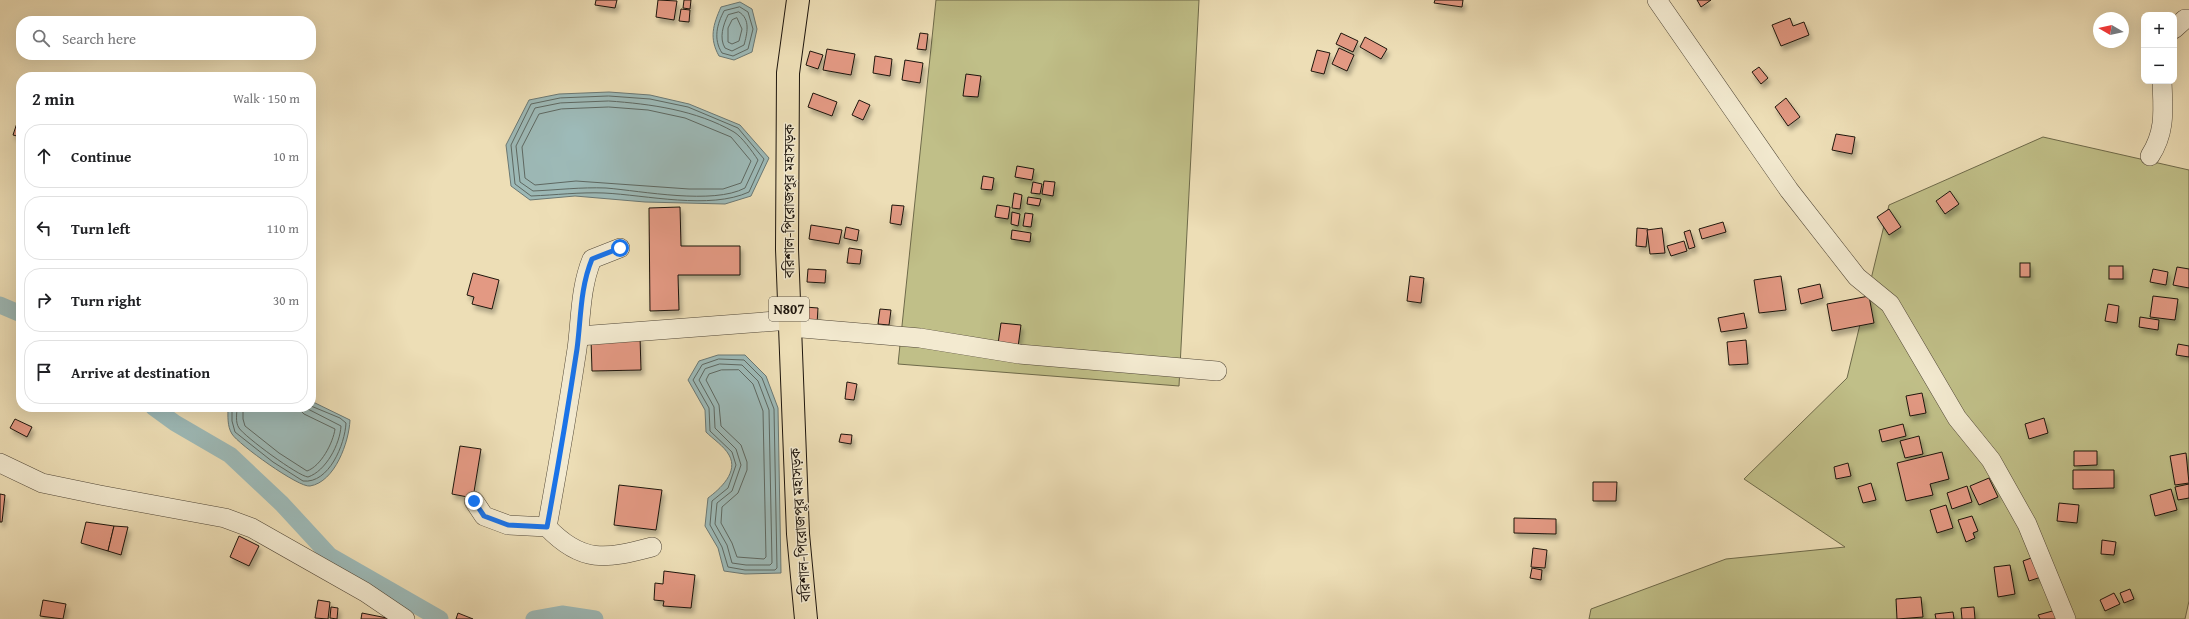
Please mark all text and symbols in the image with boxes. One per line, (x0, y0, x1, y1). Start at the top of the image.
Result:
north arrow (2093, 12, 2129, 48)
map controls (2141, 12, 2177, 84)
button: + (2141, 12, 2177, 48)
search box (16, 16, 316, 60)
icon: search (30, 27, 52, 49)
text: Search here (62, 28, 136, 49)
button: − (2141, 48, 2177, 84)
text: 2 min (32, 86, 74, 111)
text: Walk · 150 m (233, 89, 300, 108)
street label: বরিশাল-পিরোজপুর মহাসড়ক (778, 123, 799, 279)
icon: ahead (33, 145, 55, 167)
text: Continue (71, 146, 132, 167)
text: 10 m (273, 147, 299, 166)
icon: left (33, 217, 55, 239)
text: Turn left (71, 218, 130, 239)
text: 110 m (267, 219, 299, 238)
route start (611, 239, 629, 257)
icon: right (33, 289, 55, 311)
text: Turn right (71, 290, 142, 311)
text: 30 m (273, 291, 299, 310)
road number: N807 (769, 297, 809, 321)
icon: arrive (33, 361, 55, 383)
text: Arrive at destination (71, 362, 210, 383)
street label: বরিশাল-পিরোজপুর মহাসড়ক (784, 447, 816, 604)
route end (465, 492, 483, 510)

